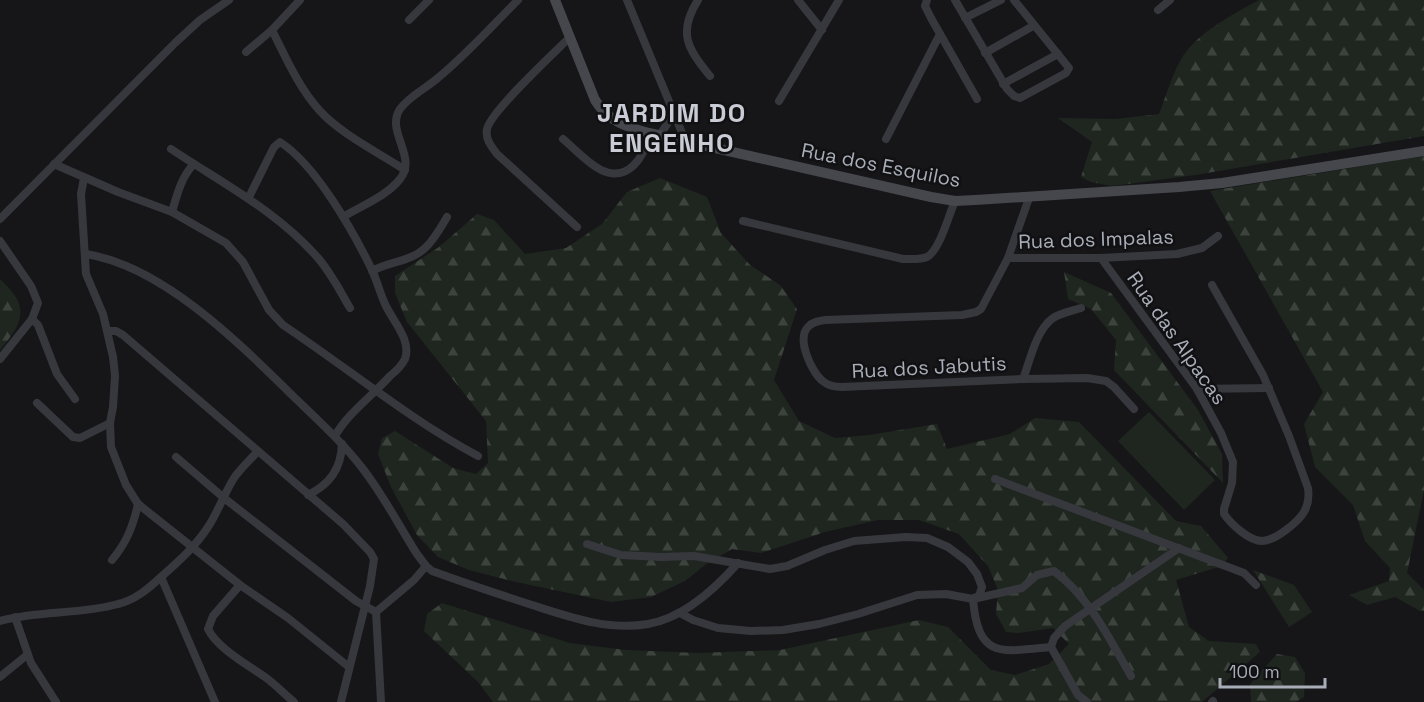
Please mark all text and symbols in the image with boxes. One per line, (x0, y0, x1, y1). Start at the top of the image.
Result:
district label: JARDIM DO ENGENHO (597, 96, 747, 160)
street label: Rua dos Esquilos (799, 137, 963, 193)
street label: Rua dos Impalas (1018, 223, 1174, 255)
street label: Rua das Alpacas (1121, 266, 1233, 410)
street label: Rua dos Jabutis (851, 350, 1007, 384)
scale bar (1220, 651, 1325, 689)
text: 100 m (1229, 660, 1280, 683)

